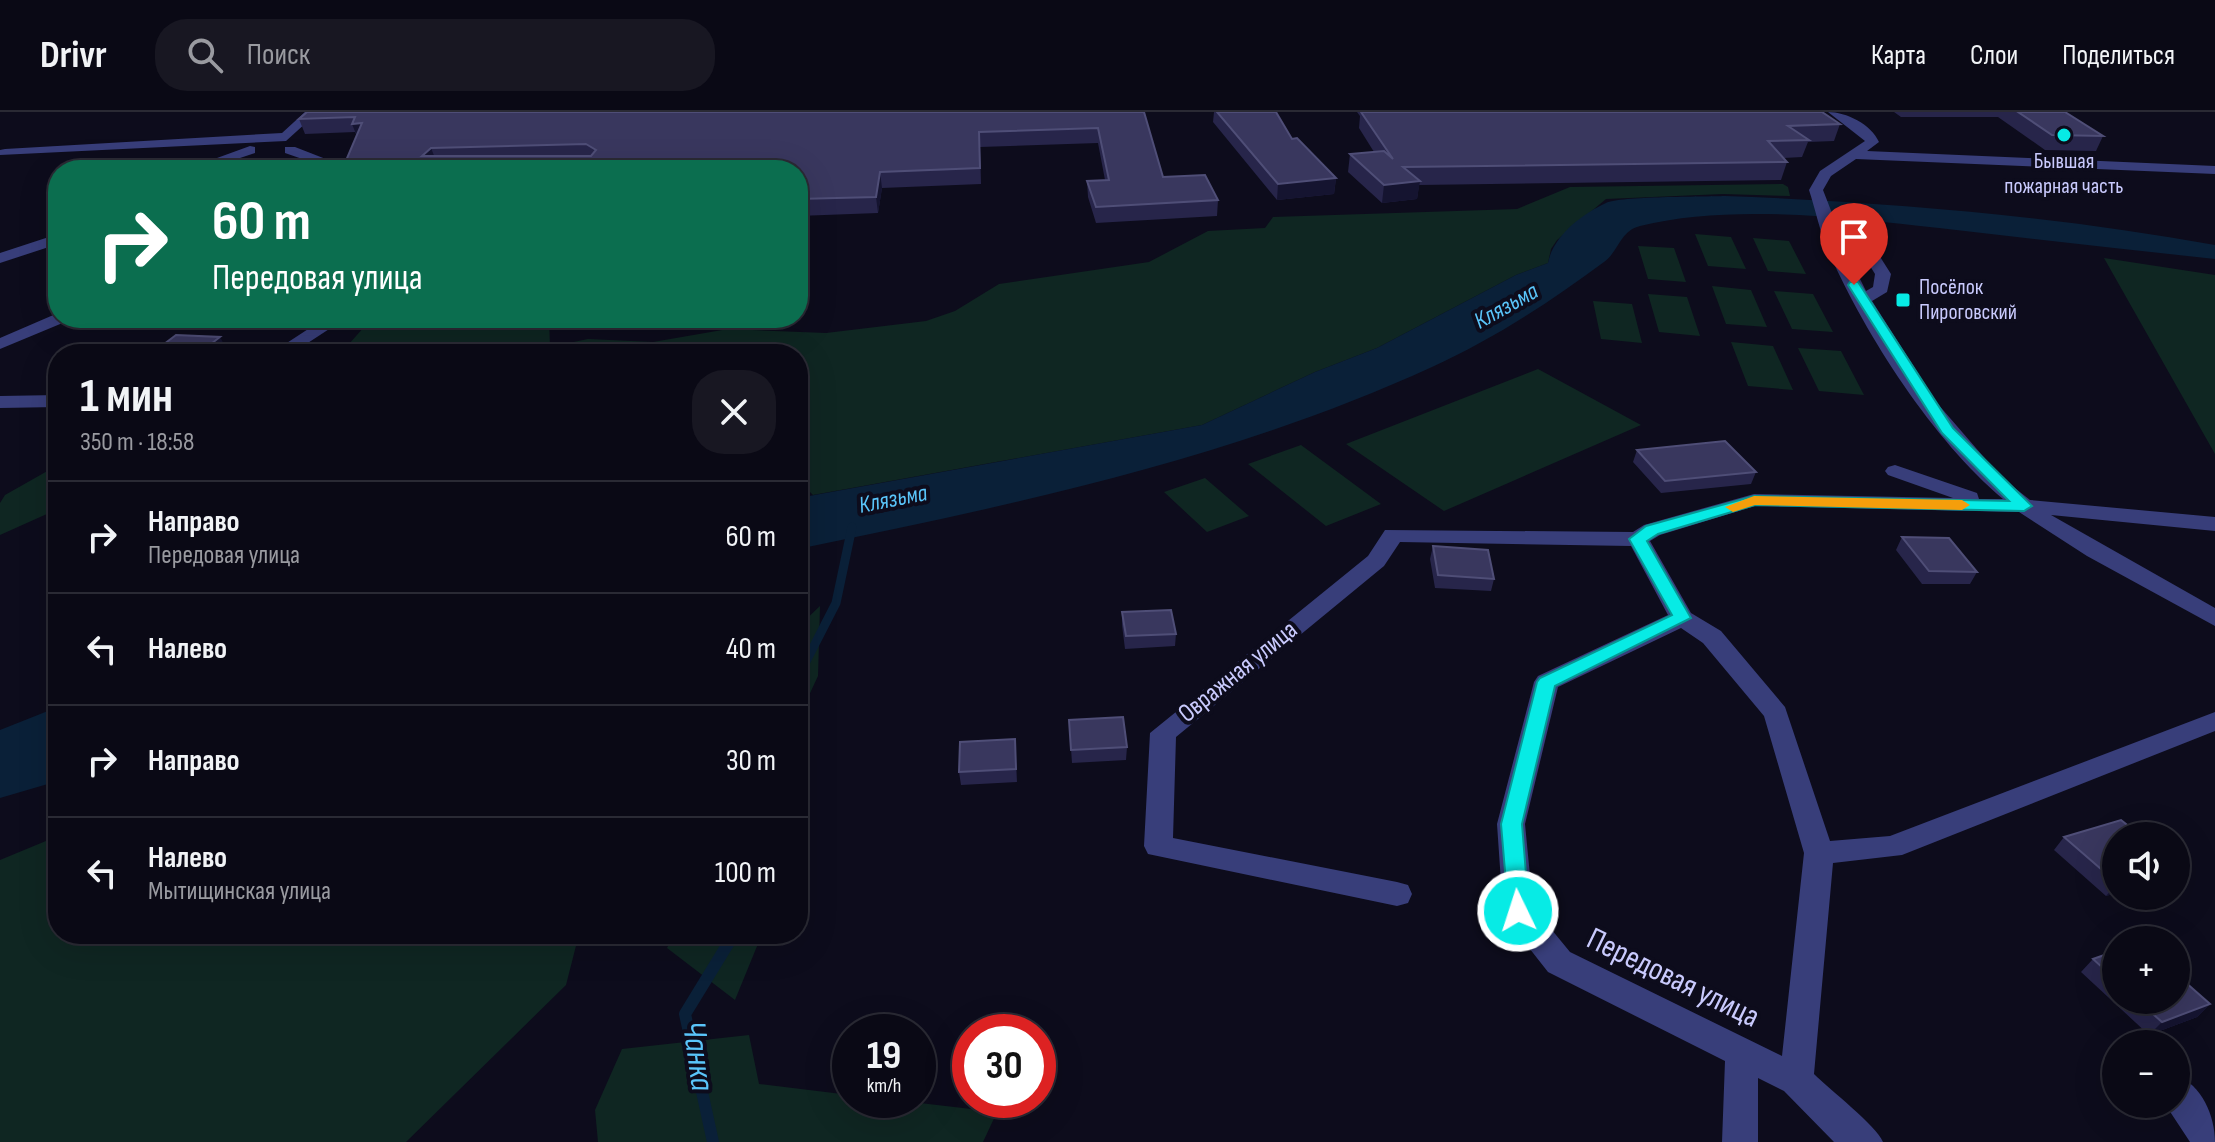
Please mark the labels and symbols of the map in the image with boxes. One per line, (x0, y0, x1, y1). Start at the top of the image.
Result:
marker: Бывшая пожарная часть (2055, 126, 2073, 144)
place label: Бывшая пожарная часть (2004, 148, 2124, 200)
pin (1820, 203, 1888, 285)
place label: Посёлок Пироговский (1919, 274, 2017, 326)
water label: Клязьма (1469, 276, 1543, 335)
marker: Посёлок Пироговский (1894, 291, 1912, 309)
water label: Клязьма (856, 478, 930, 520)
street label: Овражная улица (1172, 615, 1304, 729)
position arrow (1476, 869, 1560, 953)
street label: Передовая улица (1580, 919, 1766, 1037)
speed limit sign: 30 (952, 1014, 1056, 1118)
water label: Чанка (673, 1018, 723, 1094)

